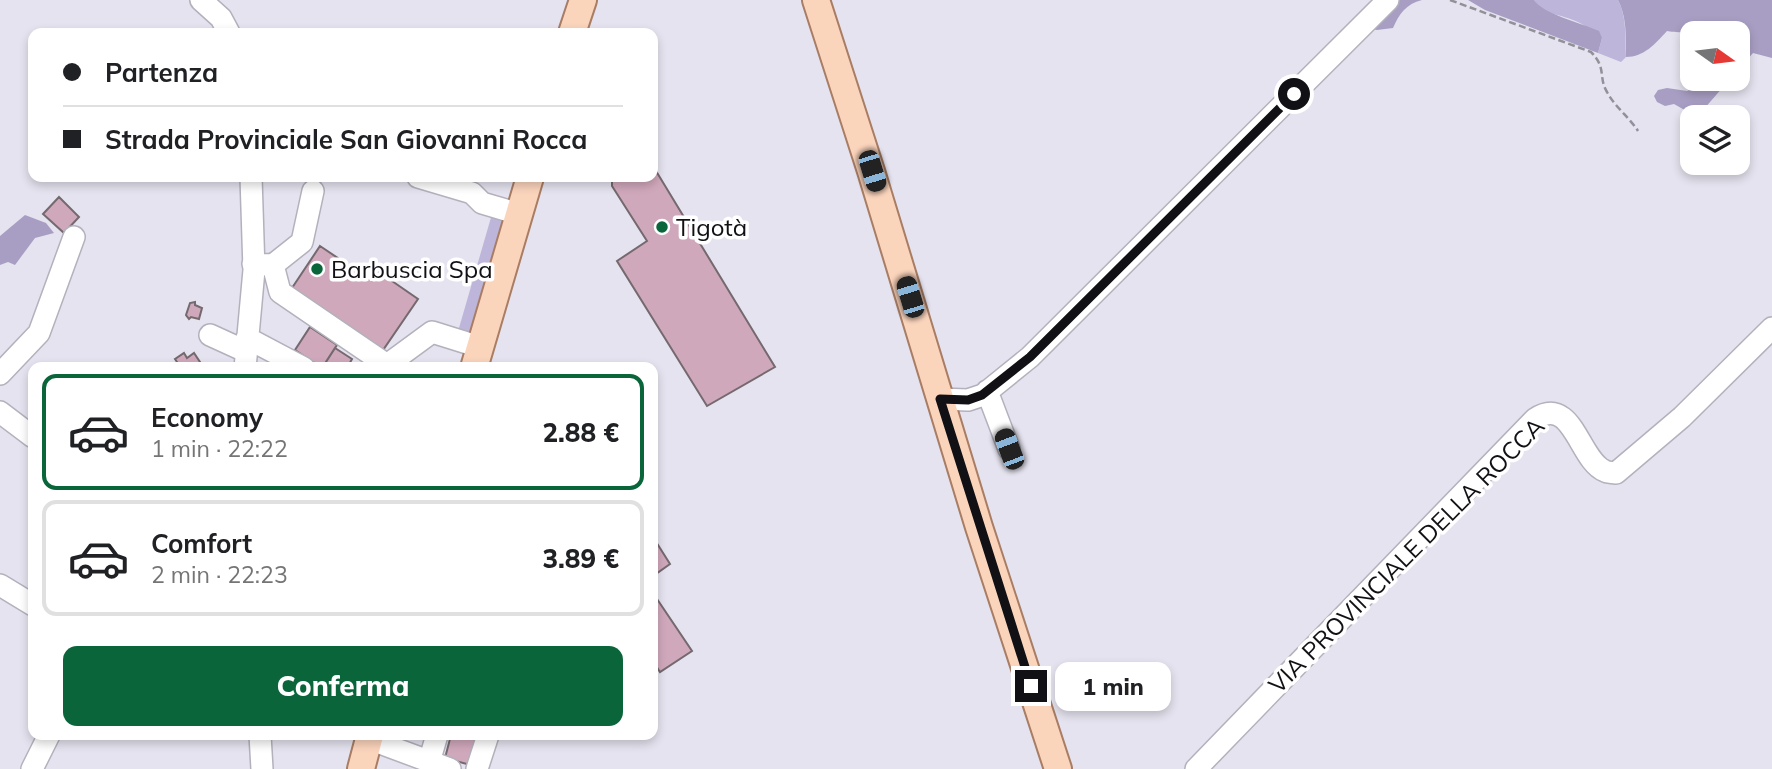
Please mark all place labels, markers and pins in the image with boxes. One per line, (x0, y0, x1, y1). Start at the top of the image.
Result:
place label: Tigotà (676, 212, 747, 242)
marker: Tigotà (654, 219, 670, 235)
place label: Barbuscia Spa (331, 254, 493, 284)
marker: Barbuscia Spa (309, 261, 325, 277)

